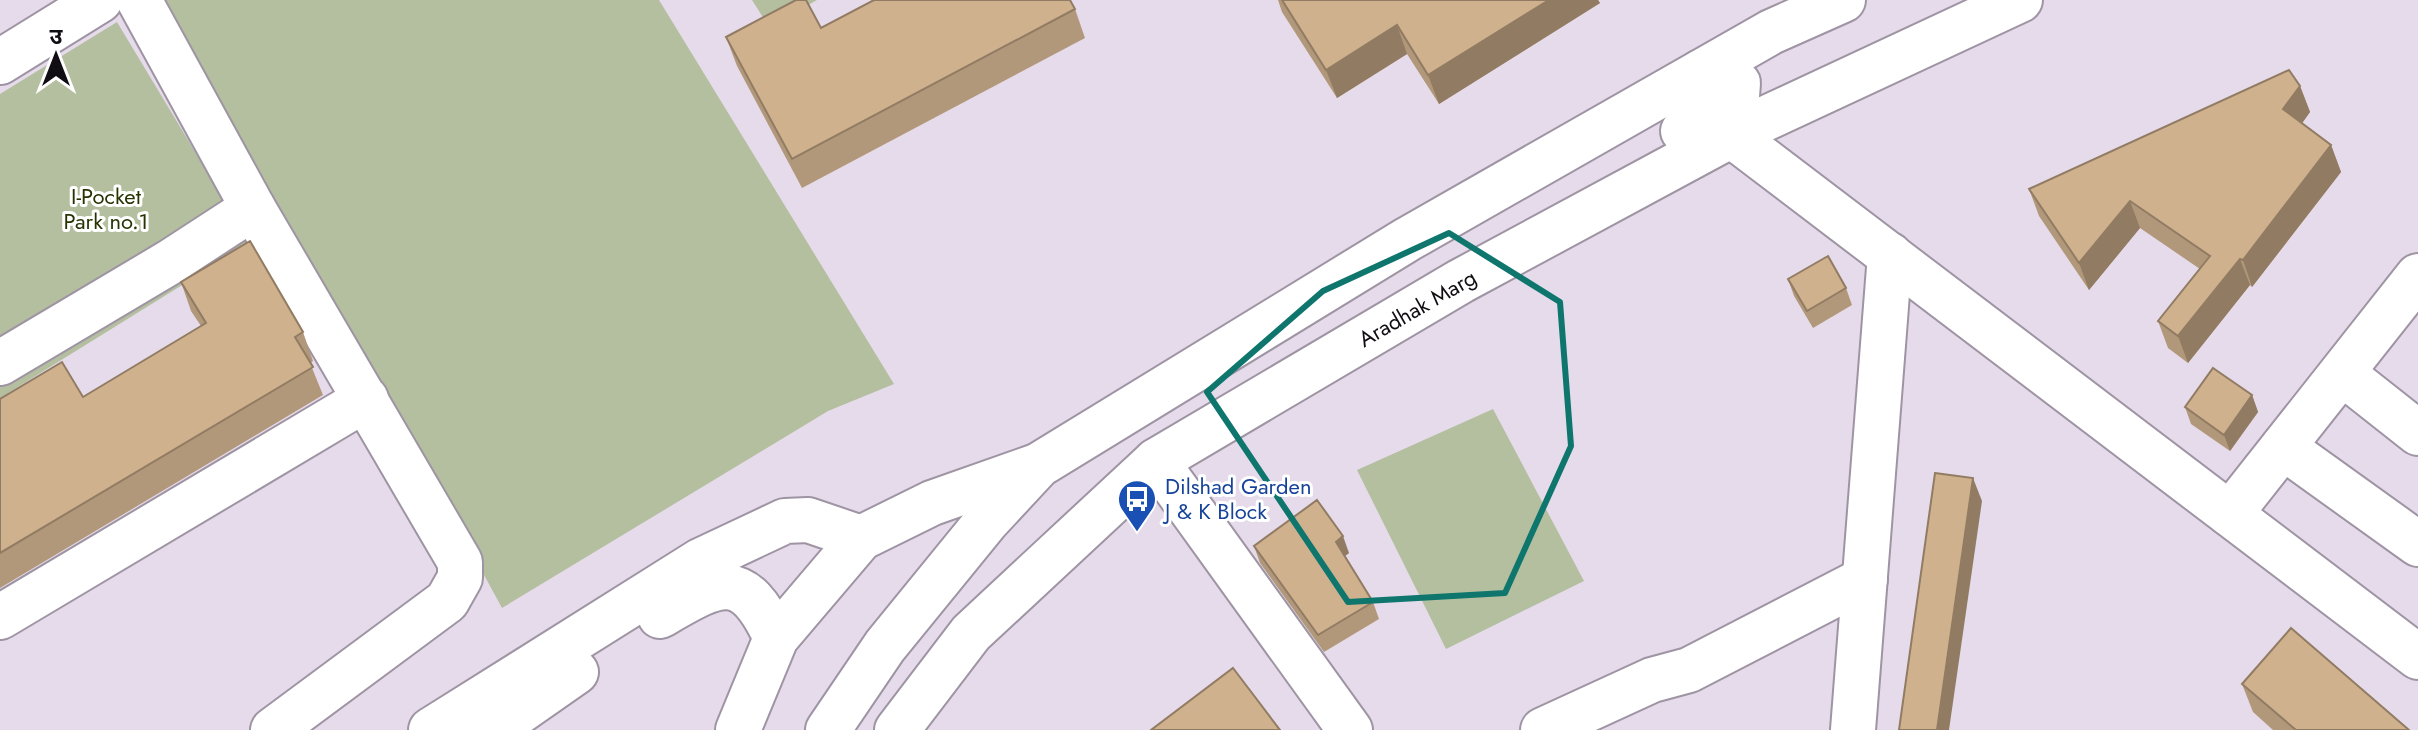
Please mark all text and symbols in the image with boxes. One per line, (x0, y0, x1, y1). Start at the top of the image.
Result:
north arrow (16, 16, 96, 96)
text: उ (50, 20, 64, 52)
park label: I-Pocket Park no.1 (64, 180, 148, 237)
street label: Aradhak Marg (1352, 261, 1482, 355)
place label: Dilshad Garden J & K Block (1162, 470, 1311, 527)
bus stop icon: Dilshad Garden J & K Block (1116, 478, 1158, 533)

